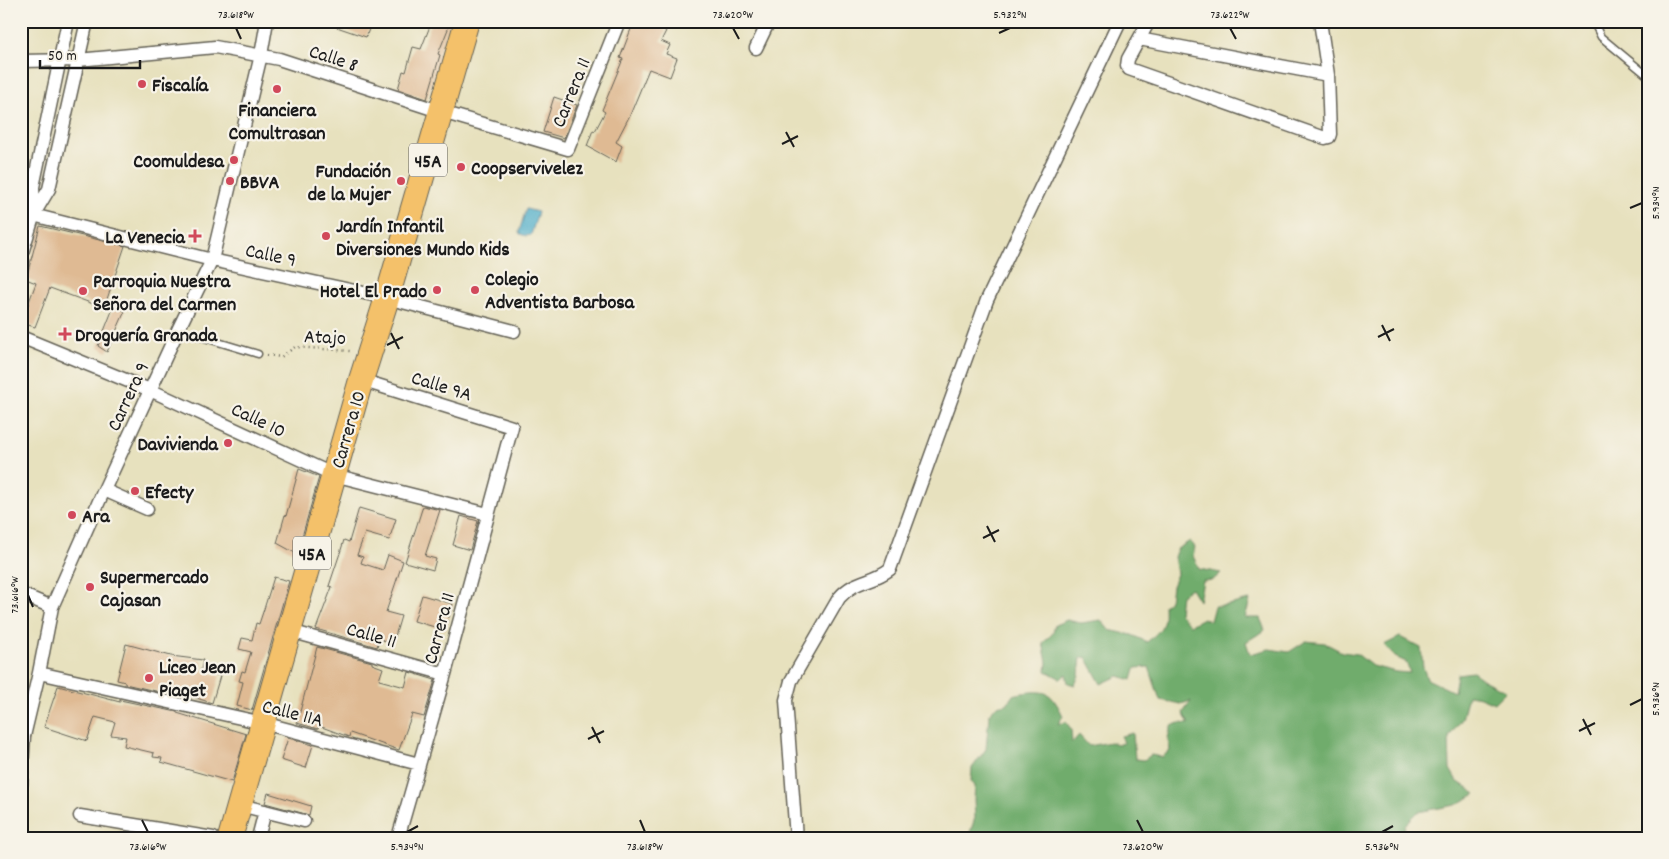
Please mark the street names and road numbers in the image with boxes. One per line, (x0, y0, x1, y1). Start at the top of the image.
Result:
street label: Calle 8 (305, 39, 361, 81)
street label: Carrera 11 (546, 54, 599, 132)
road number: 45A (409, 144, 447, 176)
street label: Calle 9 (242, 238, 298, 276)
street label: Atajo (303, 324, 347, 354)
street label: Carrera 9 (102, 358, 158, 436)
street label: Calle 9A (407, 365, 475, 410)
street label: Carrera 10 (325, 388, 374, 472)
street label: Calle 10 (226, 397, 290, 447)
road number: 45A (293, 536, 331, 570)
street label: Carrera 11 (418, 590, 464, 668)
street label: Calle 11 (343, 616, 400, 657)
street label: Calle 11A (259, 694, 326, 736)

